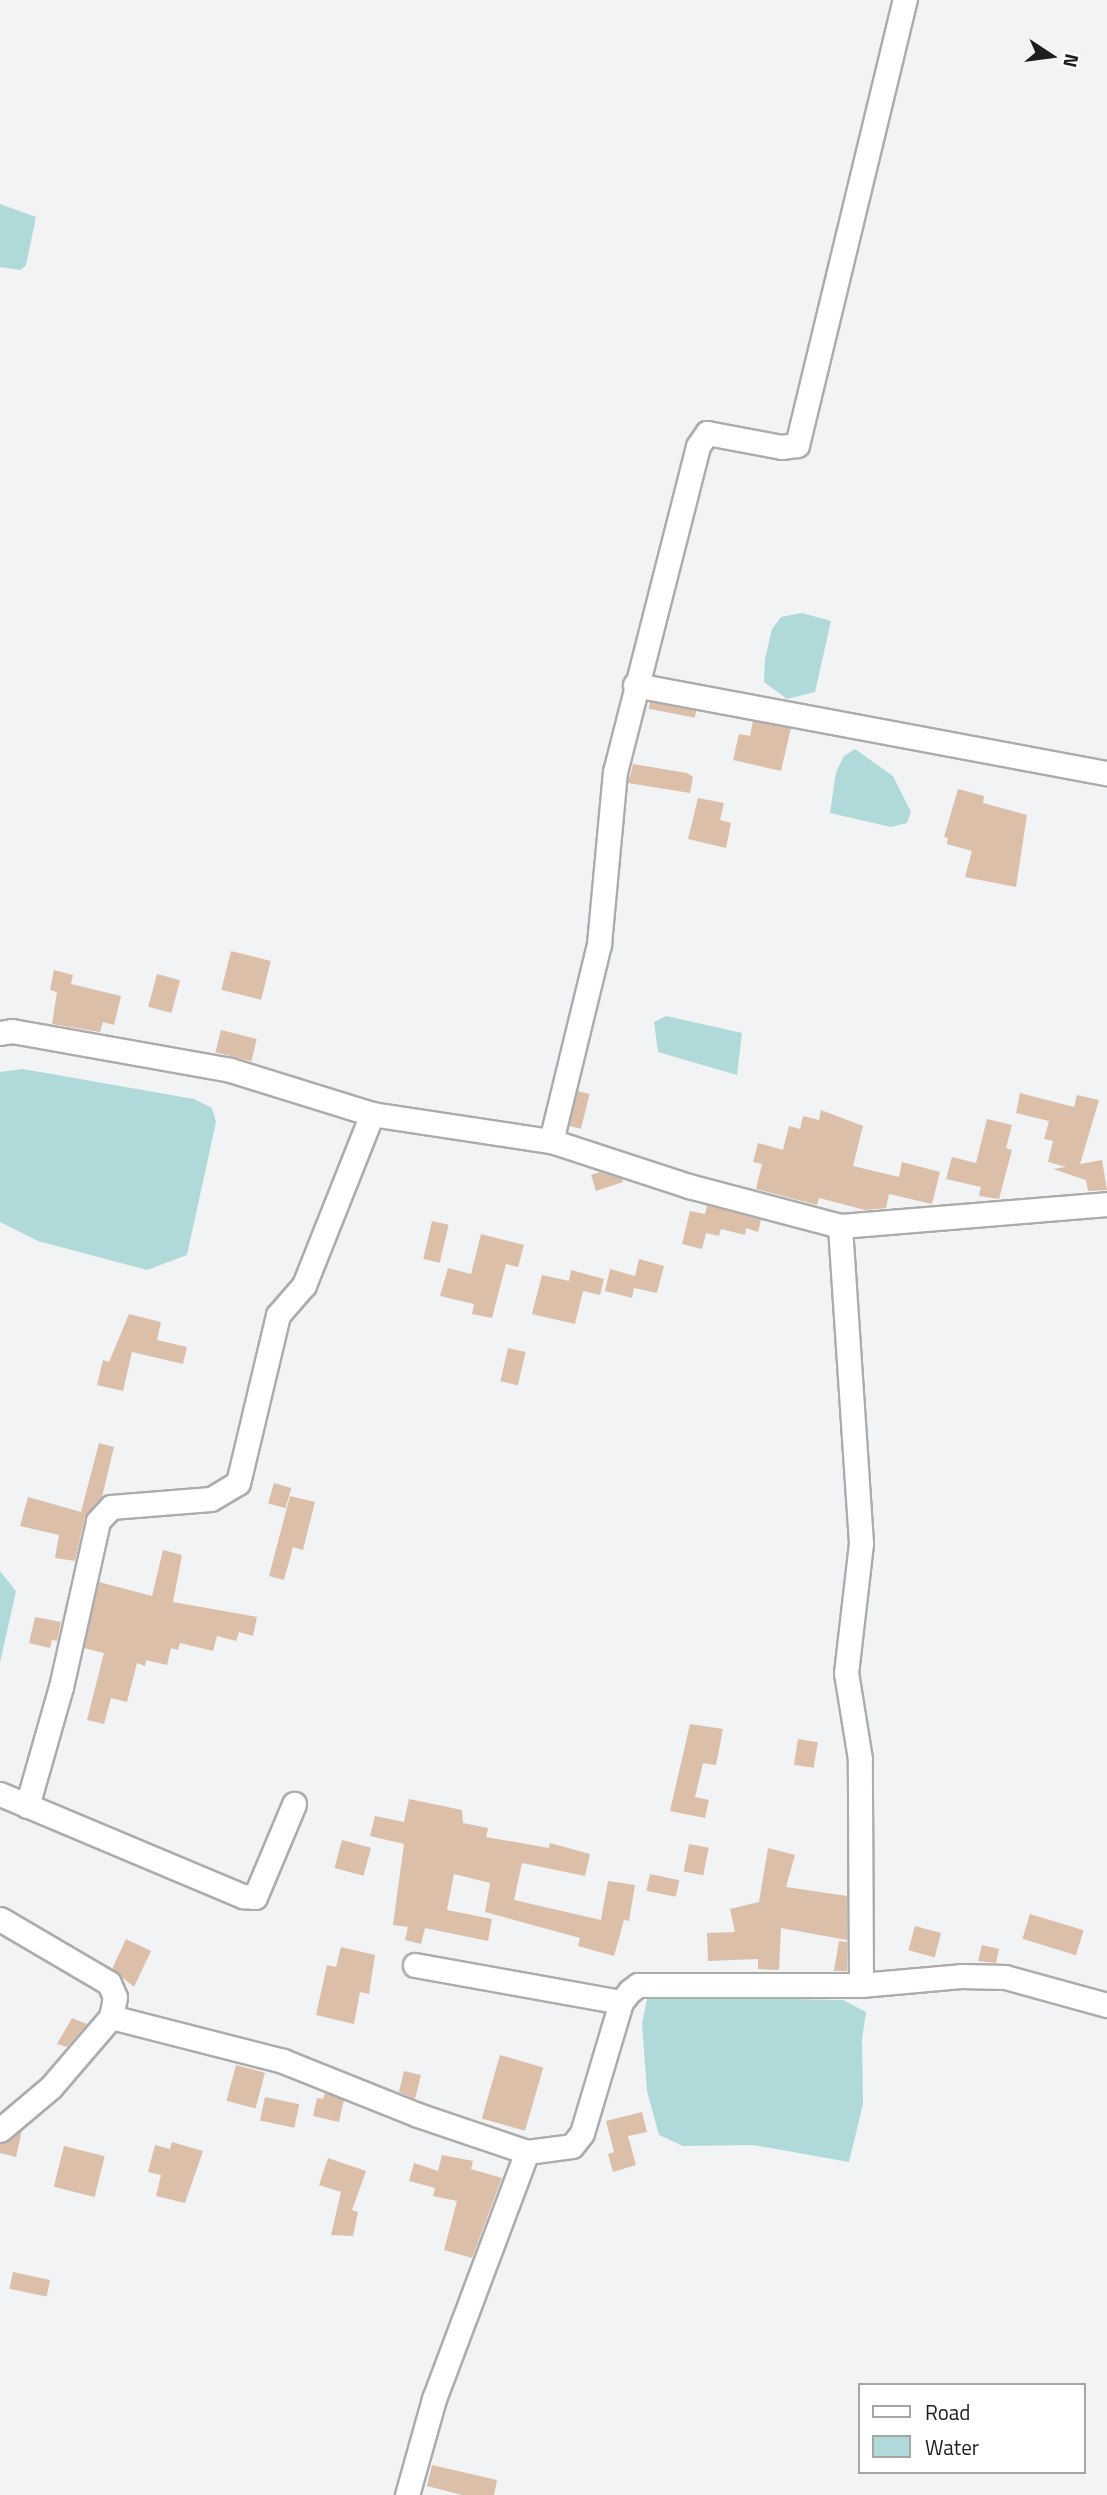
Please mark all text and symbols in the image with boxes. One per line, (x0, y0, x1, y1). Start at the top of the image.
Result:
north arrow (1016, 21, 1086, 91)
text: N (1056, 51, 1088, 71)
legend (858, 2383, 1086, 2474)
text: Road (925, 2396, 970, 2428)
text: Water (925, 2431, 979, 2463)

